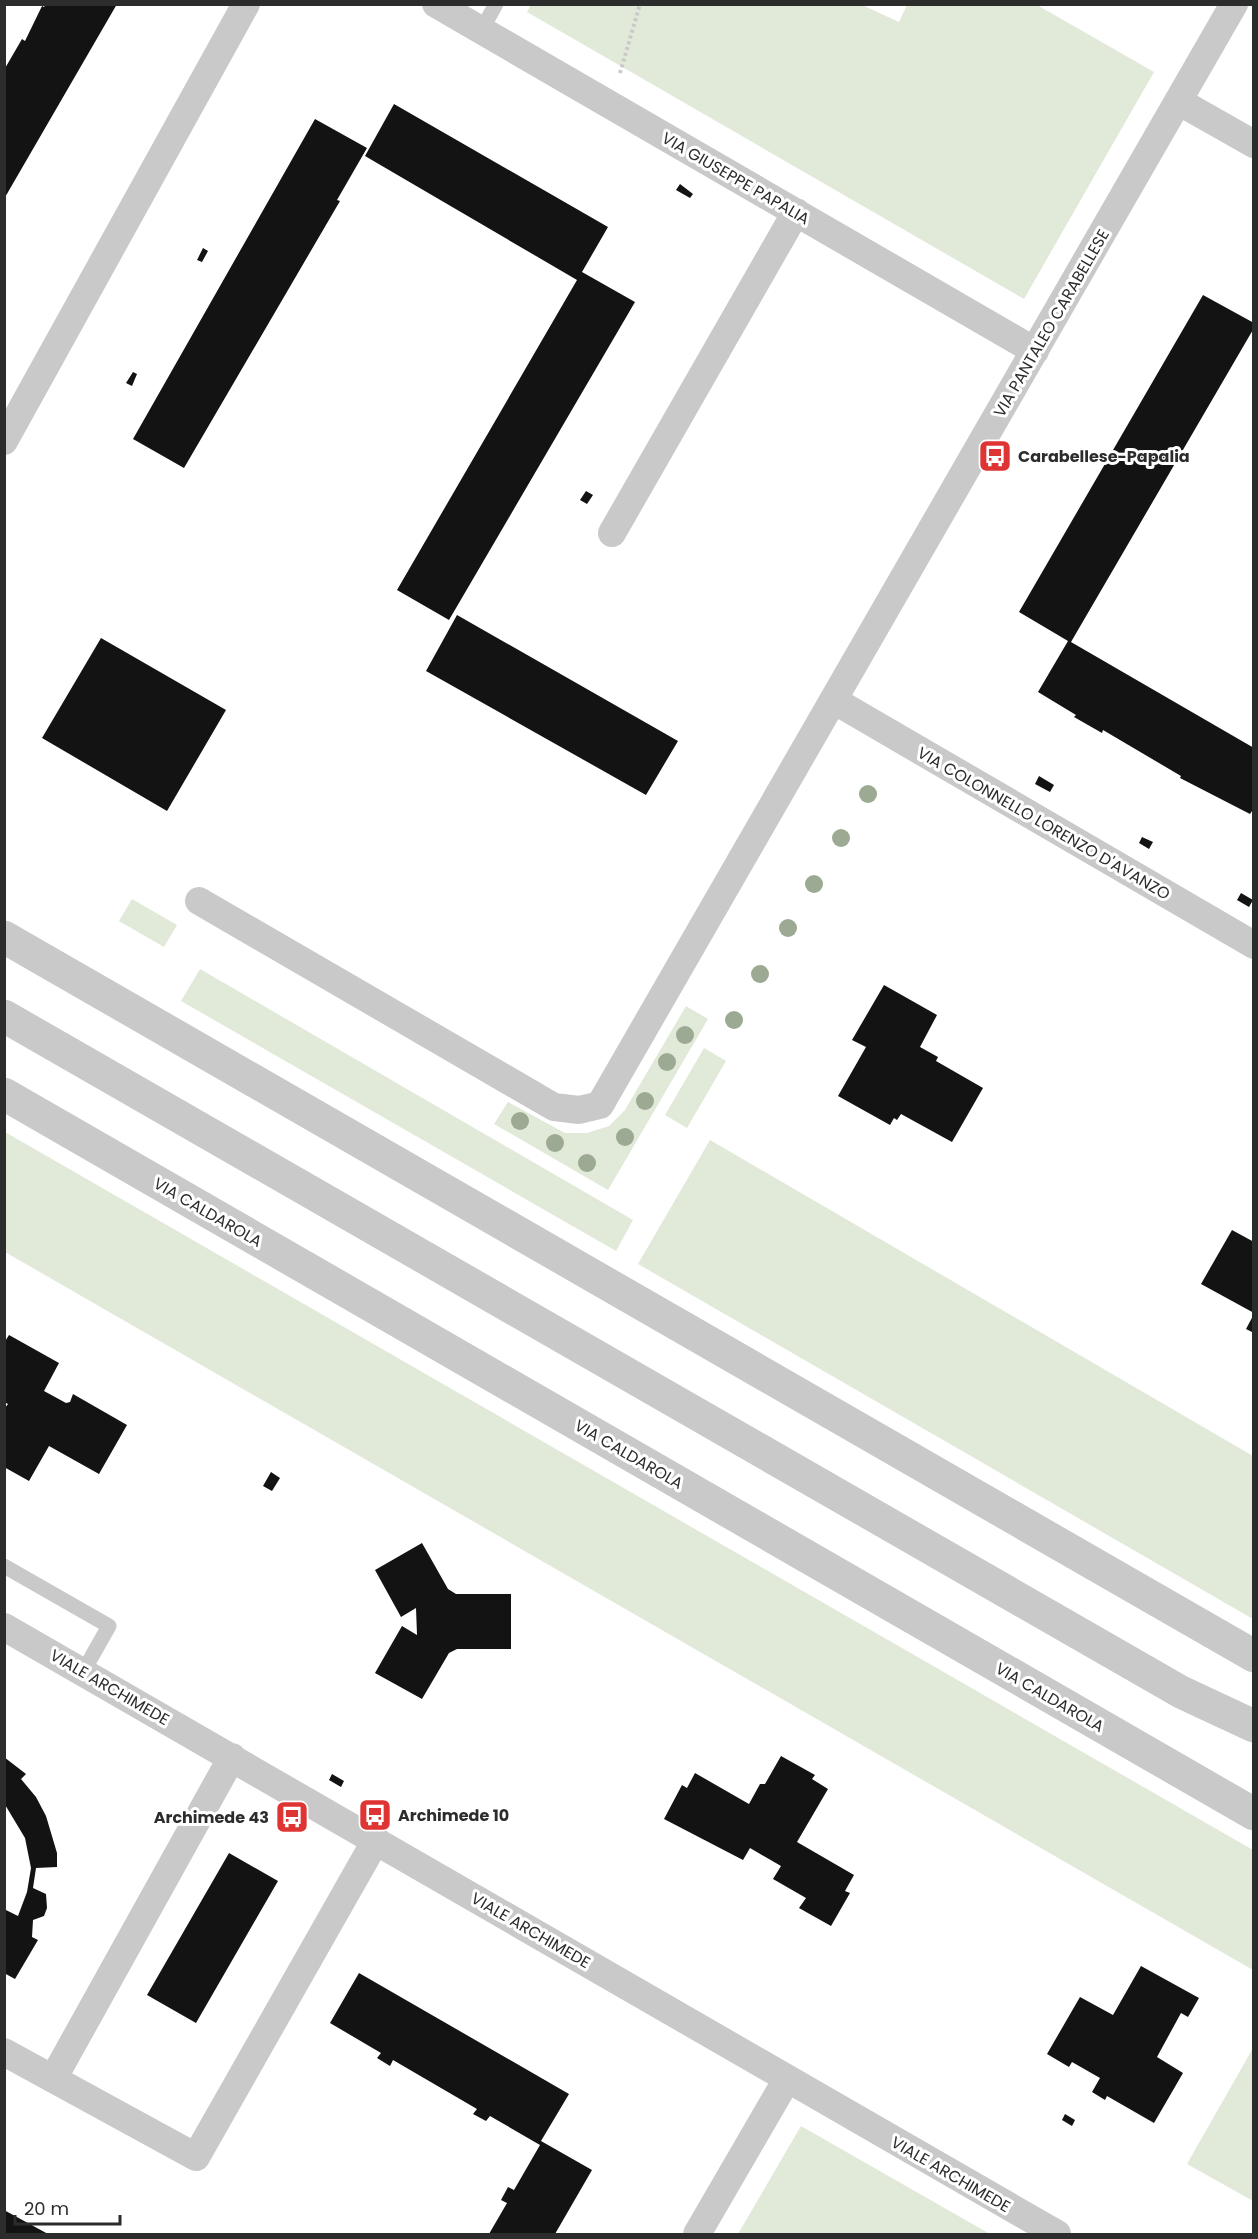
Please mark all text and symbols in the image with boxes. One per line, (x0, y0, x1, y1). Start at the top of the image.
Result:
street label: VIA GIUSEPPE PAPALIA (658, 127, 814, 230)
street label: VIA PANTALEO CARABELLESE (988, 225, 1115, 422)
bus stop icon: Carabellese-Papalia (977, 438, 1013, 474)
place label: Carabellese-Papalia (1018, 445, 1190, 468)
street label: VIA COLONNELLO LORENZO D'AVANZO (913, 741, 1174, 906)
street label: VIA CALDAROLA (149, 1172, 266, 1253)
street label: VIA CALDAROLA (570, 1414, 687, 1495)
street label: VIALE ARCHIMEDE (46, 1644, 174, 1731)
street label: VIA CALDAROLA (991, 1657, 1108, 1738)
bus stop icon: Archimede 10 (357, 1797, 393, 1833)
bus stop icon: Archimede 43 (274, 1799, 310, 1835)
place label: Archimede 10 (398, 1804, 509, 1827)
place label: Archimede 43 (154, 1806, 269, 1829)
street label: VIALE ARCHIMEDE (467, 1887, 595, 1974)
street label: VIALE ARCHIMEDE (887, 2131, 1015, 2218)
scale bar (15, 2188, 120, 2226)
text: 20 m (24, 2196, 69, 2221)

